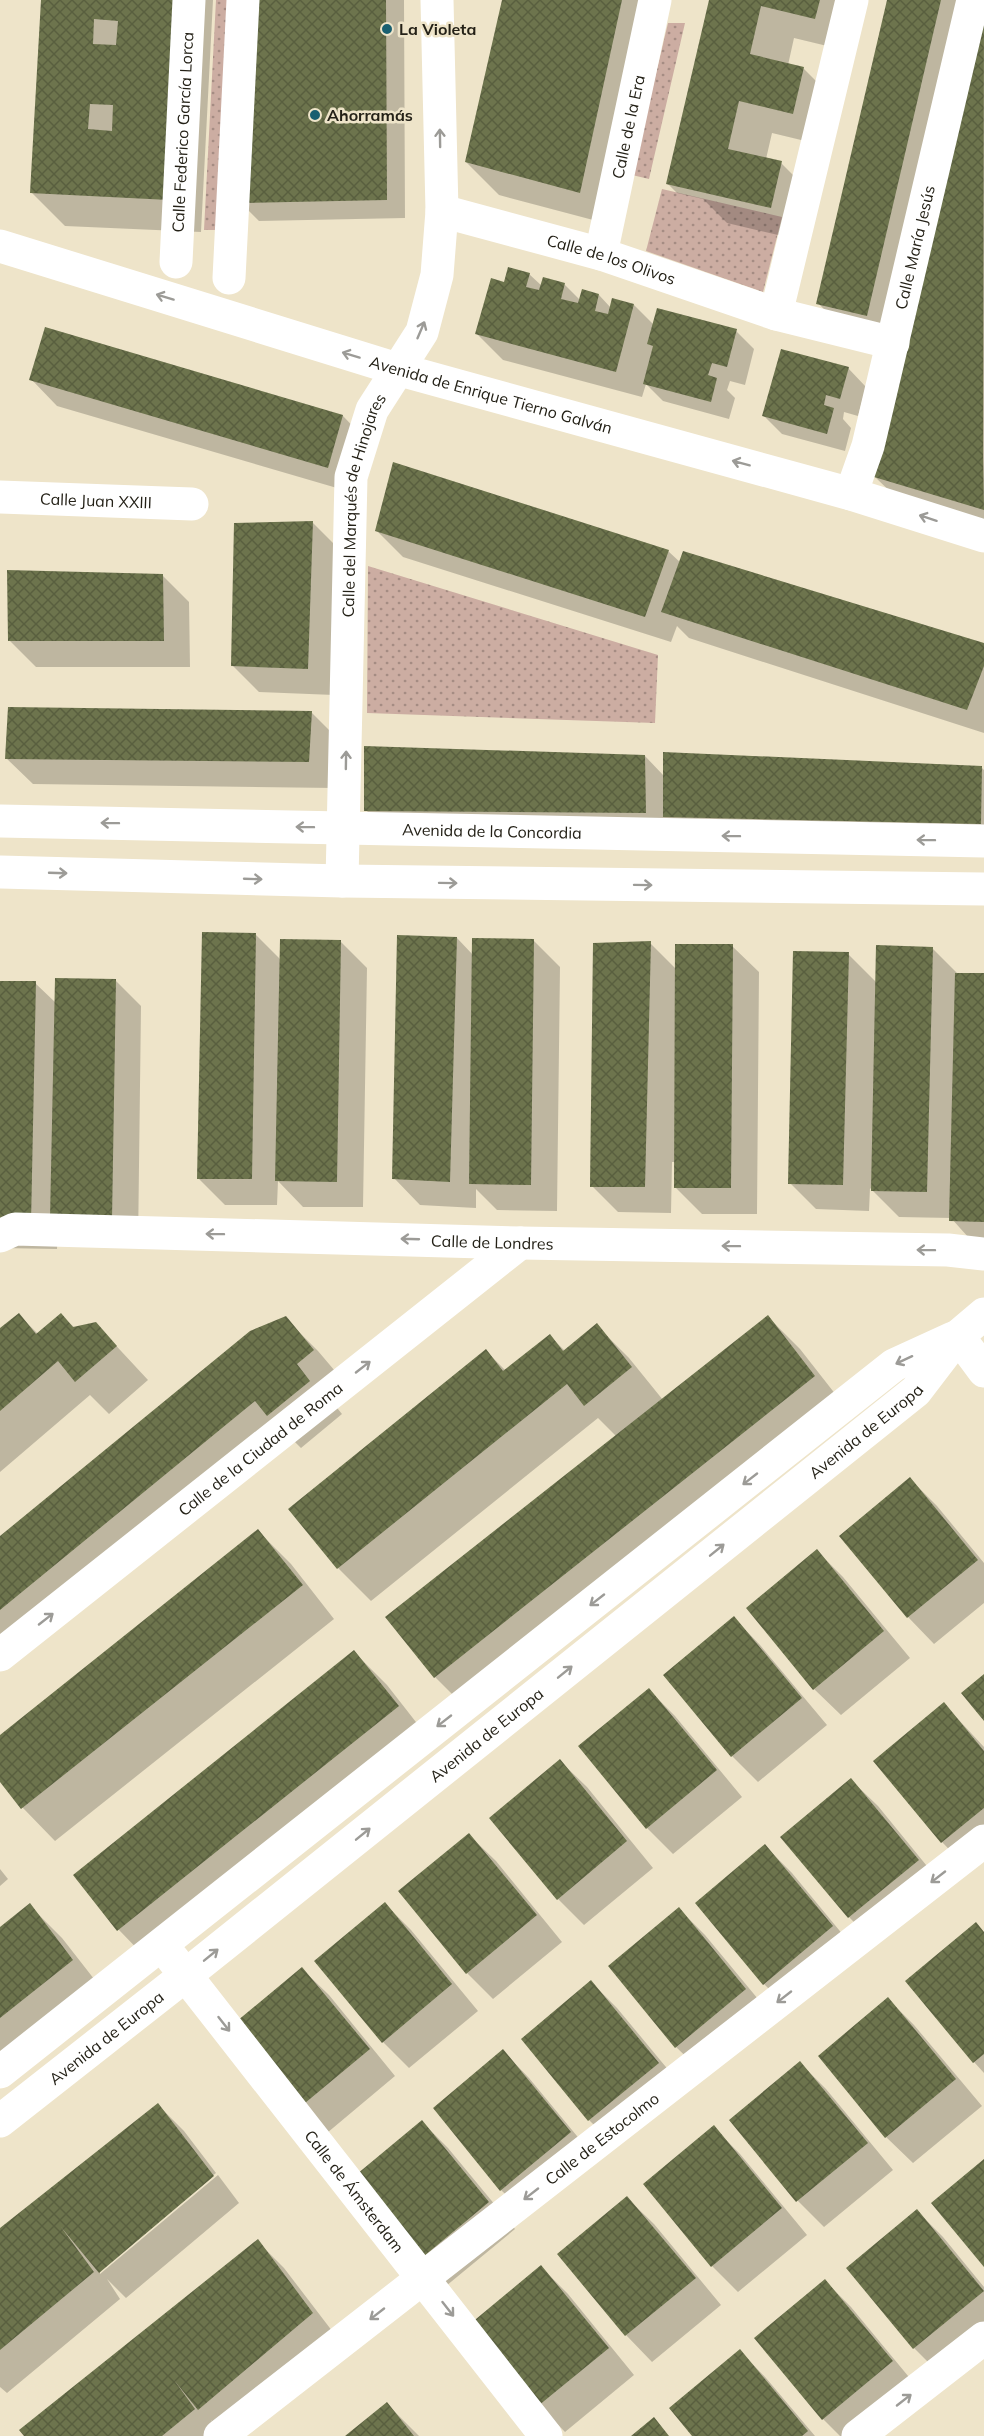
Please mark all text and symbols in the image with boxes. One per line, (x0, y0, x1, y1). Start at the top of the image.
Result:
place label: La Violeta (399, 19, 476, 39)
marker: La Violeta (380, 22, 394, 36)
street label: Calle Federico García Lorca (167, 31, 197, 233)
street label: Calle de la Era (607, 73, 649, 181)
place label: Ahorramás (327, 105, 413, 125)
marker: Ahorramás (308, 108, 322, 122)
one-way arrow (434, 129, 446, 149)
street label: Calle María Jesús (891, 183, 939, 311)
street label: Calle de los Olivos (545, 230, 678, 289)
one-way arrow (156, 291, 175, 302)
one-way arrow (416, 322, 427, 340)
one-way arrow (342, 349, 361, 360)
street label: Avenida de Enrique Tierno Galván (367, 351, 615, 438)
street label: Calle del Marqués de Hinojares (338, 389, 390, 618)
one-way arrow (732, 457, 751, 468)
street label: Calle Juan XXIII (40, 488, 152, 513)
one-way arrow (919, 512, 938, 523)
one-way arrow (340, 750, 352, 770)
one-way arrow (100, 817, 120, 829)
street label: Avenida de la Concordia (402, 819, 582, 843)
one-way arrow (295, 822, 315, 833)
one-way arrow (721, 830, 741, 842)
one-way arrow (916, 834, 936, 846)
one-way arrow (48, 868, 68, 879)
one-way arrow (243, 873, 263, 885)
one-way arrow (438, 877, 458, 889)
one-way arrow (633, 879, 653, 891)
one-way arrow (205, 1228, 225, 1240)
street label: Calle de Londres (431, 1231, 554, 1254)
one-way arrow (400, 1233, 420, 1244)
one-way arrow (721, 1241, 741, 1252)
one-way arrow (916, 1244, 936, 1256)
one-way arrow (896, 1355, 914, 1366)
one-way arrow (355, 1361, 371, 1374)
street label: Calle de la Ciudad de Roma (174, 1378, 346, 1520)
street label: Avenida de Europa (805, 1380, 927, 1483)
one-way arrow (742, 1472, 758, 1485)
one-way arrow (709, 1544, 725, 1557)
one-way arrow (589, 1593, 605, 1606)
one-way arrow (38, 1612, 54, 1625)
one-way arrow (557, 1666, 573, 1679)
street label: Avenida de Europa (425, 1683, 547, 1786)
one-way arrow (437, 1714, 453, 1727)
one-way arrow (355, 1827, 371, 1840)
one-way arrow (930, 1871, 946, 1884)
one-way arrow (203, 1949, 219, 1962)
street label: Avenida de Europa (45, 1986, 168, 2089)
one-way arrow (776, 1991, 792, 2004)
one-way arrow (217, 2015, 230, 2031)
street label: Calle de Estocolmo (541, 2088, 663, 2189)
street label: Calle de Ámsterdam (300, 2126, 409, 2256)
one-way arrow (523, 2188, 539, 2201)
one-way arrow (441, 2301, 454, 2317)
one-way arrow (369, 2308, 385, 2321)
one-way arrow (896, 2394, 912, 2406)

